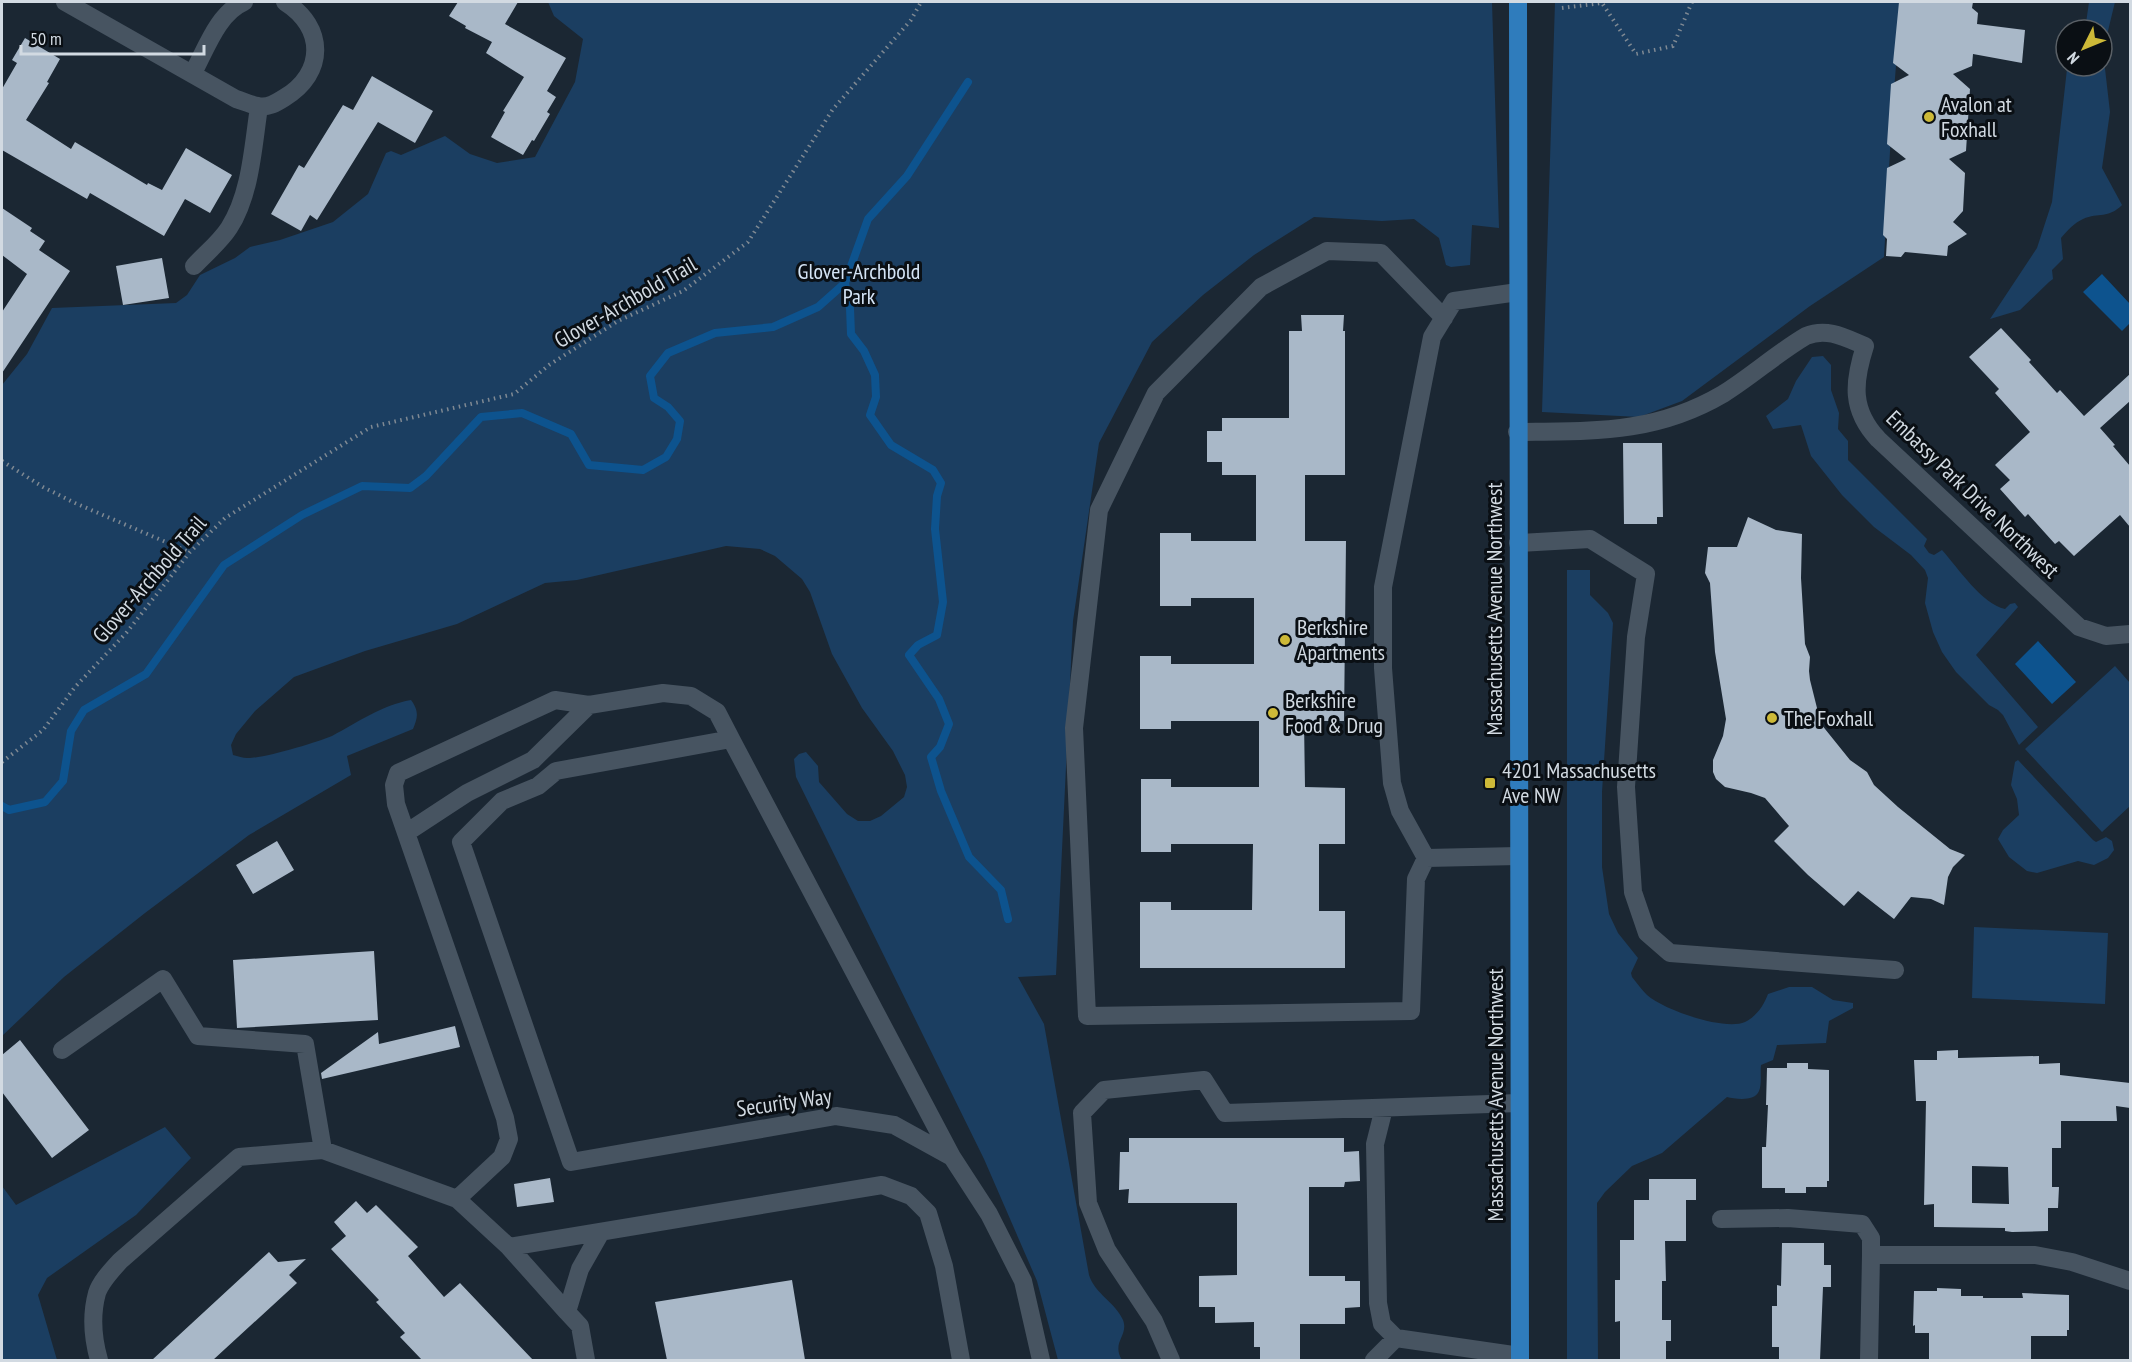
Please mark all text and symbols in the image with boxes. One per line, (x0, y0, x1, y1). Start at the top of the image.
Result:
scale bar (21, 18, 204, 56)
north arrow (2054, 18, 2114, 78)
text: 50 m (30, 27, 62, 50)
text: N (2063, 48, 2083, 68)
place label: Avalon at Foxhall (1941, 90, 2012, 143)
marker: Avalon at Foxhall (1922, 110, 1936, 124)
street label: Glover-Archbold Trail (549, 250, 702, 354)
park label: Glover-Archbold Park (798, 257, 920, 310)
street label: Embassy Park Drive Northwest (1881, 404, 2065, 584)
street label: Massachusetts Avenue Northwest (1480, 483, 1508, 735)
street label: Glover-Archbold Trail (86, 509, 212, 648)
place label: Berkshire Apartments (1297, 613, 1385, 666)
marker: Berkshire Apartments (1278, 633, 1292, 647)
place label: Berkshire Food & Drug (1285, 686, 1383, 739)
place label: The Foxhall (1784, 704, 1874, 732)
marker: Berkshire Food & Drug (1266, 706, 1280, 720)
marker: The Foxhall (1765, 711, 1779, 725)
place label: 4201 Massachusetts Ave NW (1502, 756, 1656, 809)
marker: 4201 Massachusetts Ave NW (1483, 776, 1497, 790)
street label: Massachusetts Avenue Northwest (1481, 969, 1509, 1221)
street label: Security Way (735, 1081, 834, 1123)

